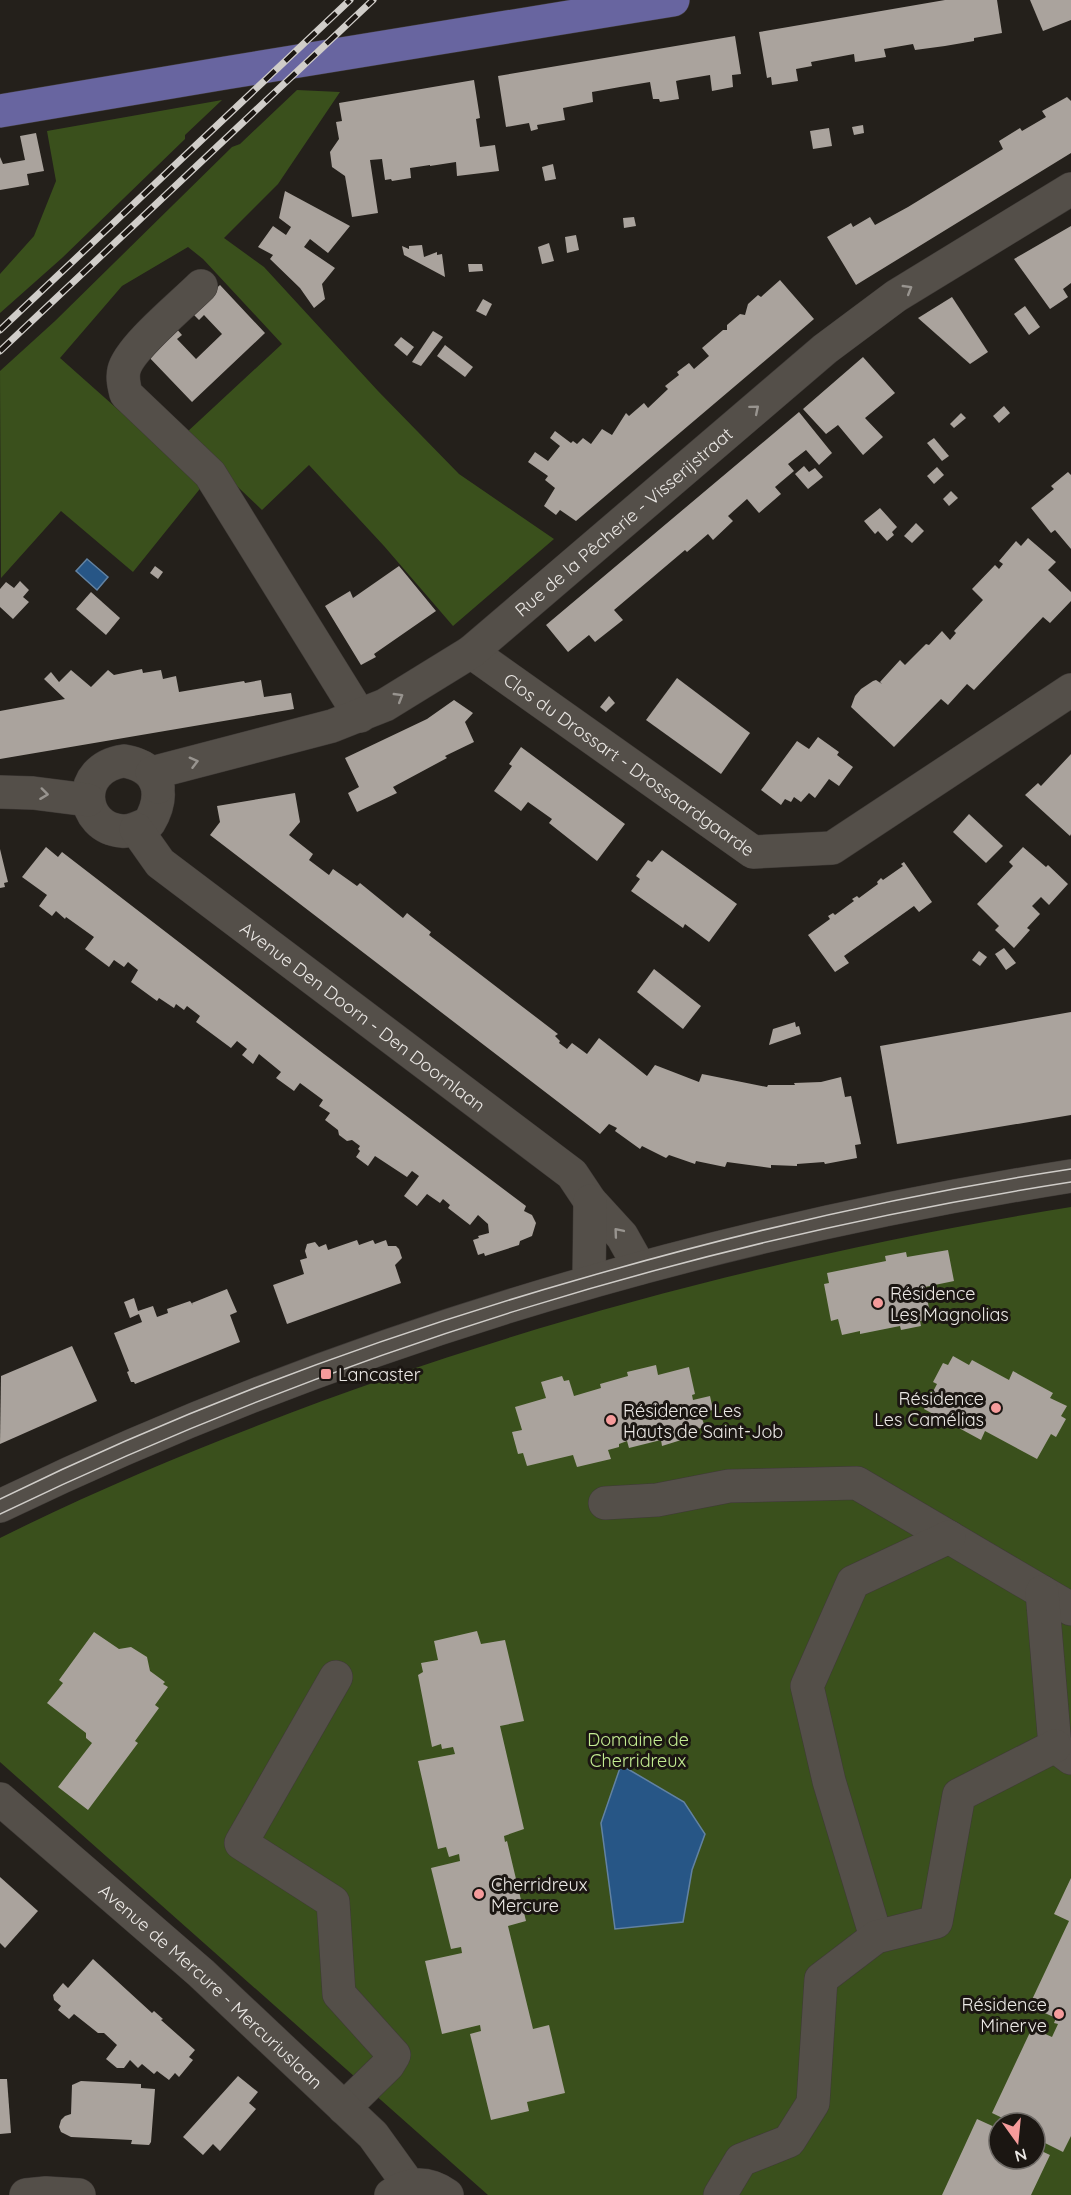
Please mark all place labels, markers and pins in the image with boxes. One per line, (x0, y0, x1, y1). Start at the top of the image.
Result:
place label: Résidence Les Magnolias (890, 1282, 1009, 1326)
marker: Résidence Les Magnolias (871, 1296, 885, 1310)
place label: Lancaster (338, 1363, 421, 1386)
marker: Lancaster (319, 1367, 333, 1381)
place label: Résidence Les Camélias (874, 1387, 984, 1431)
place label: Résidence Les Hauts de Saint-Job (623, 1399, 783, 1443)
marker: Résidence Les Camélias (989, 1401, 1003, 1415)
marker: Résidence Les Hauts de Saint-Job (604, 1413, 618, 1427)
place label: Cherridreux Mercure (491, 1873, 588, 1917)
marker: Cherridreux Mercure (472, 1887, 486, 1901)
place label: Résidence Minerve (962, 1993, 1047, 2037)
marker: Résidence Minerve (1052, 2007, 1066, 2021)

